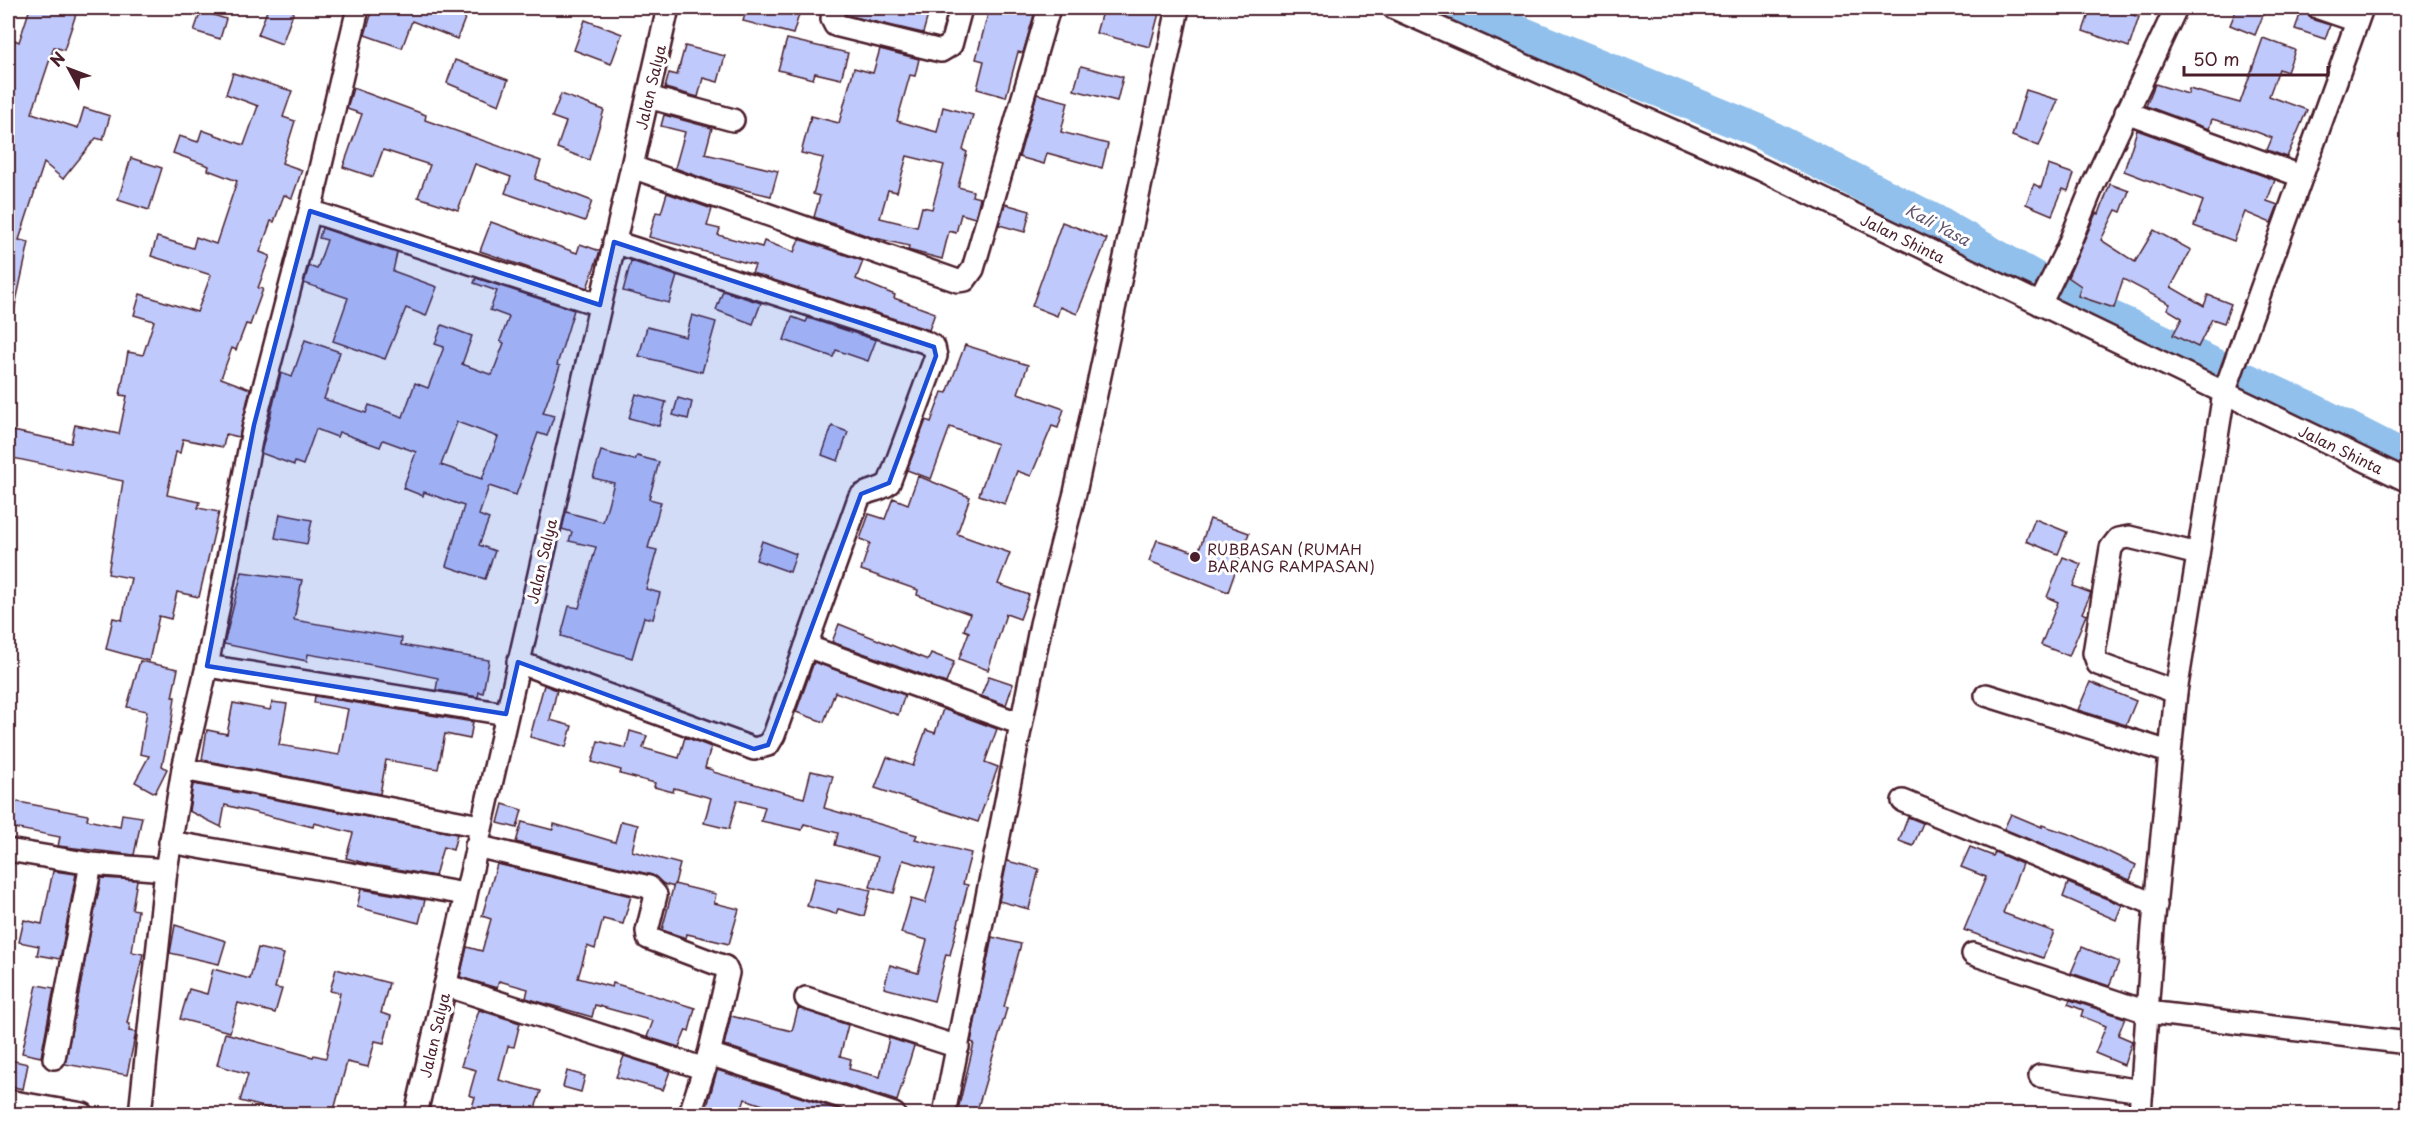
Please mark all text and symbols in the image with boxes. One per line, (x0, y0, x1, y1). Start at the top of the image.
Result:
north arrow (39, 39, 99, 99)
scale bar (2184, 39, 2328, 77)
street label: Jalan Salya (629, 42, 671, 132)
text: 50 m (2193, 45, 2240, 72)
text: N (44, 46, 70, 71)
water label: Kali Yasa (1902, 197, 1975, 251)
street label: Jalan Shinta (1857, 208, 1950, 269)
street label: Jalan Shinta (2295, 419, 2388, 480)
street label: Jalan Salya (520, 516, 562, 606)
place label: RUBBASAN (RUMAH BARANG RAMPASAN) (1207, 537, 1375, 577)
marker: RUBBASAN (RUMAH BARANG RAMPASAN) (1188, 550, 1202, 564)
street label: Jalan Salya (413, 990, 455, 1080)

